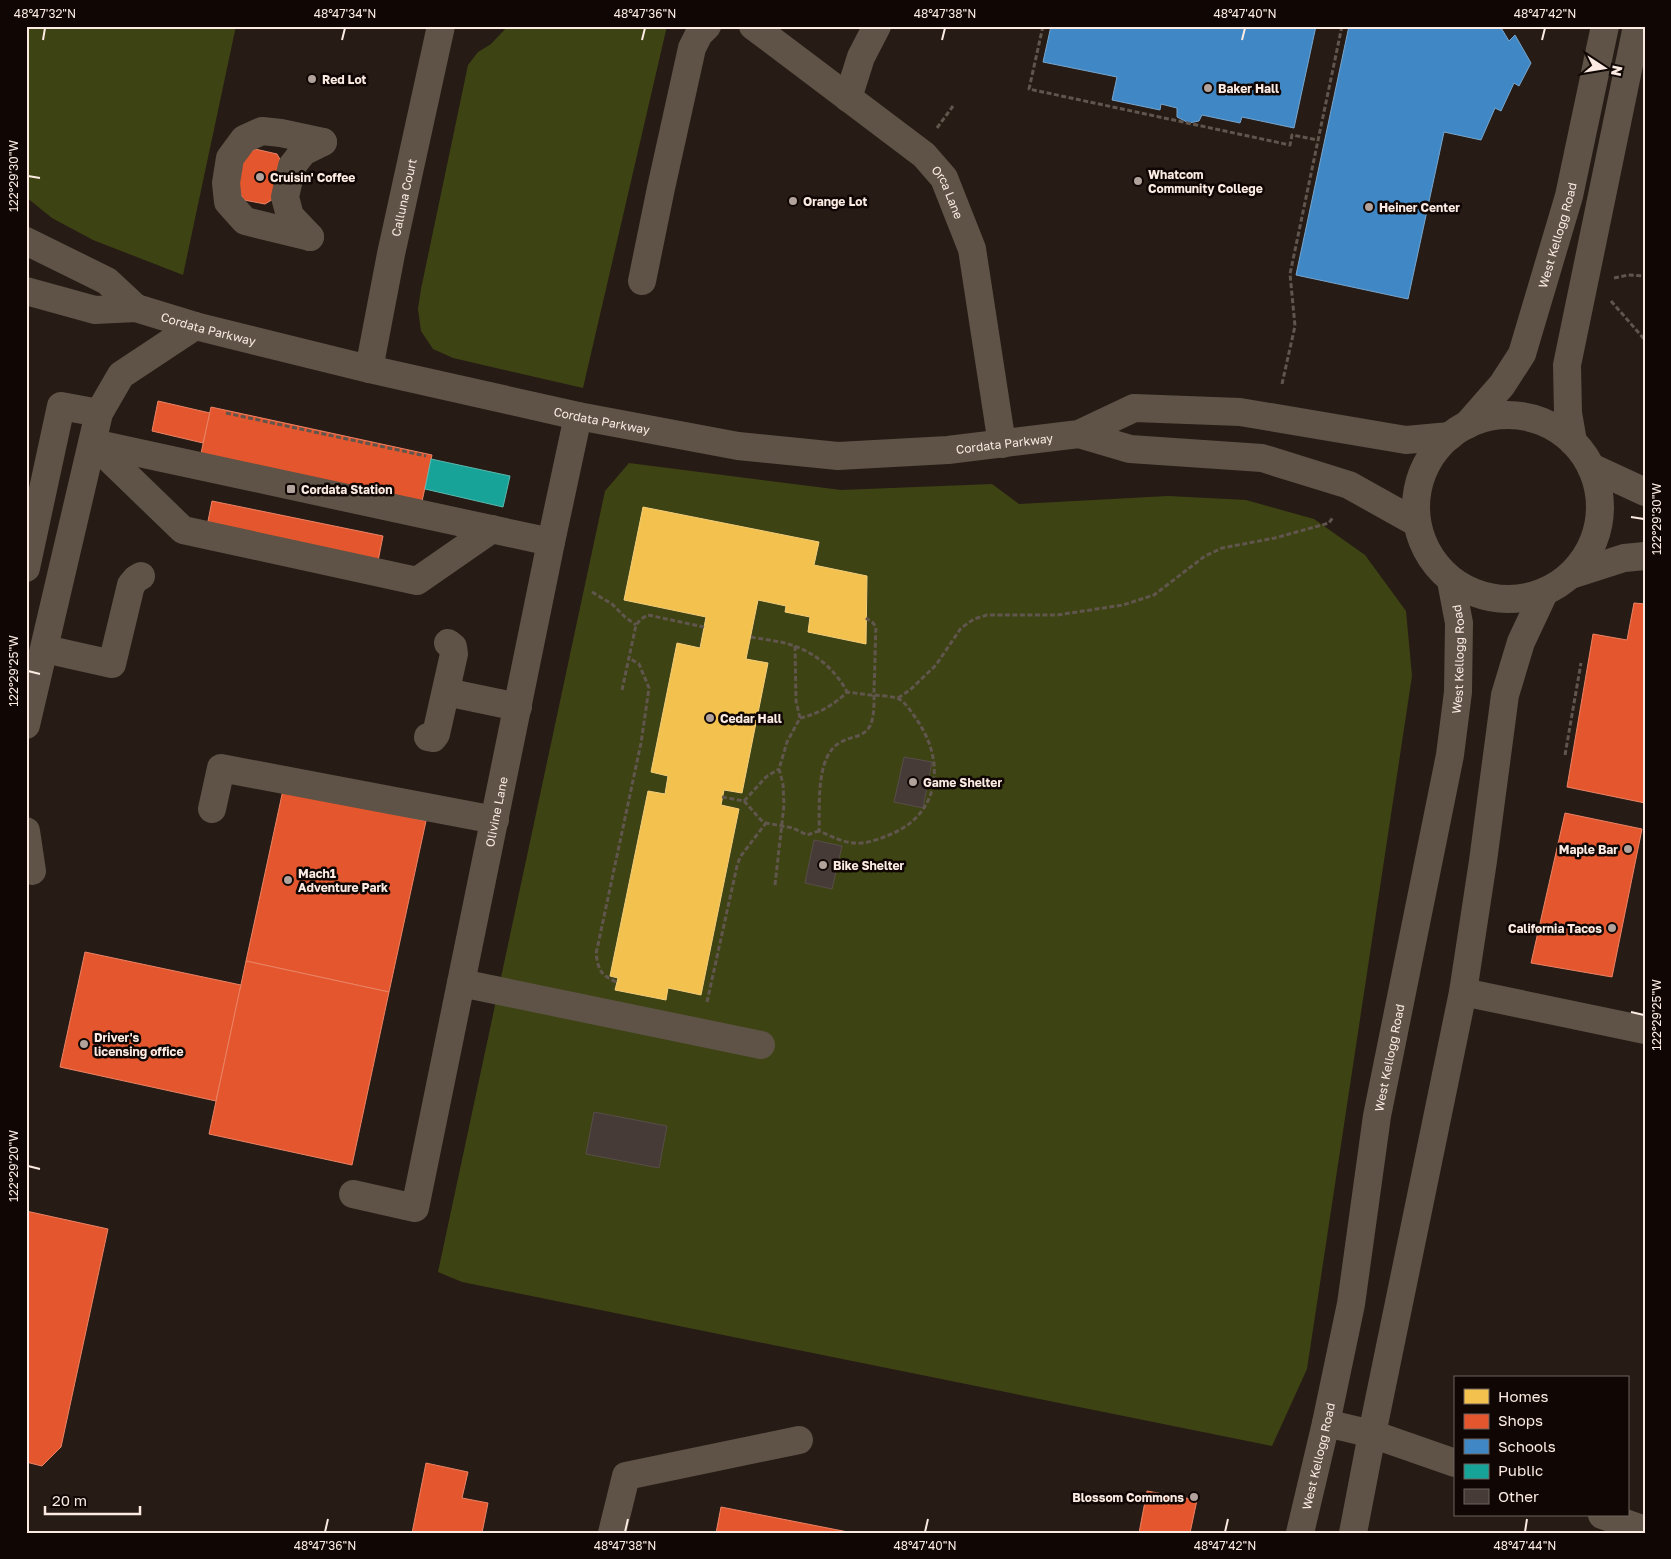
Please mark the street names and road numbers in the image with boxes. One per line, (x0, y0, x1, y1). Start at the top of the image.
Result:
street label: Calluna Court (388, 157, 419, 238)
street label: Orca Lane (929, 162, 967, 221)
street label: West Kellogg Road (1535, 181, 1579, 290)
street label: Cordata Parkway (159, 309, 258, 348)
street label: Cordata Parkway (552, 403, 651, 437)
street label: Cordata Parkway (955, 430, 1054, 456)
street label: West Kellogg Road (1448, 604, 1467, 715)
street label: Olivine Lane (481, 775, 510, 848)
street label: West Kellogg Road (1371, 1003, 1407, 1113)
street label: West Kellogg Road (1298, 1401, 1338, 1511)

